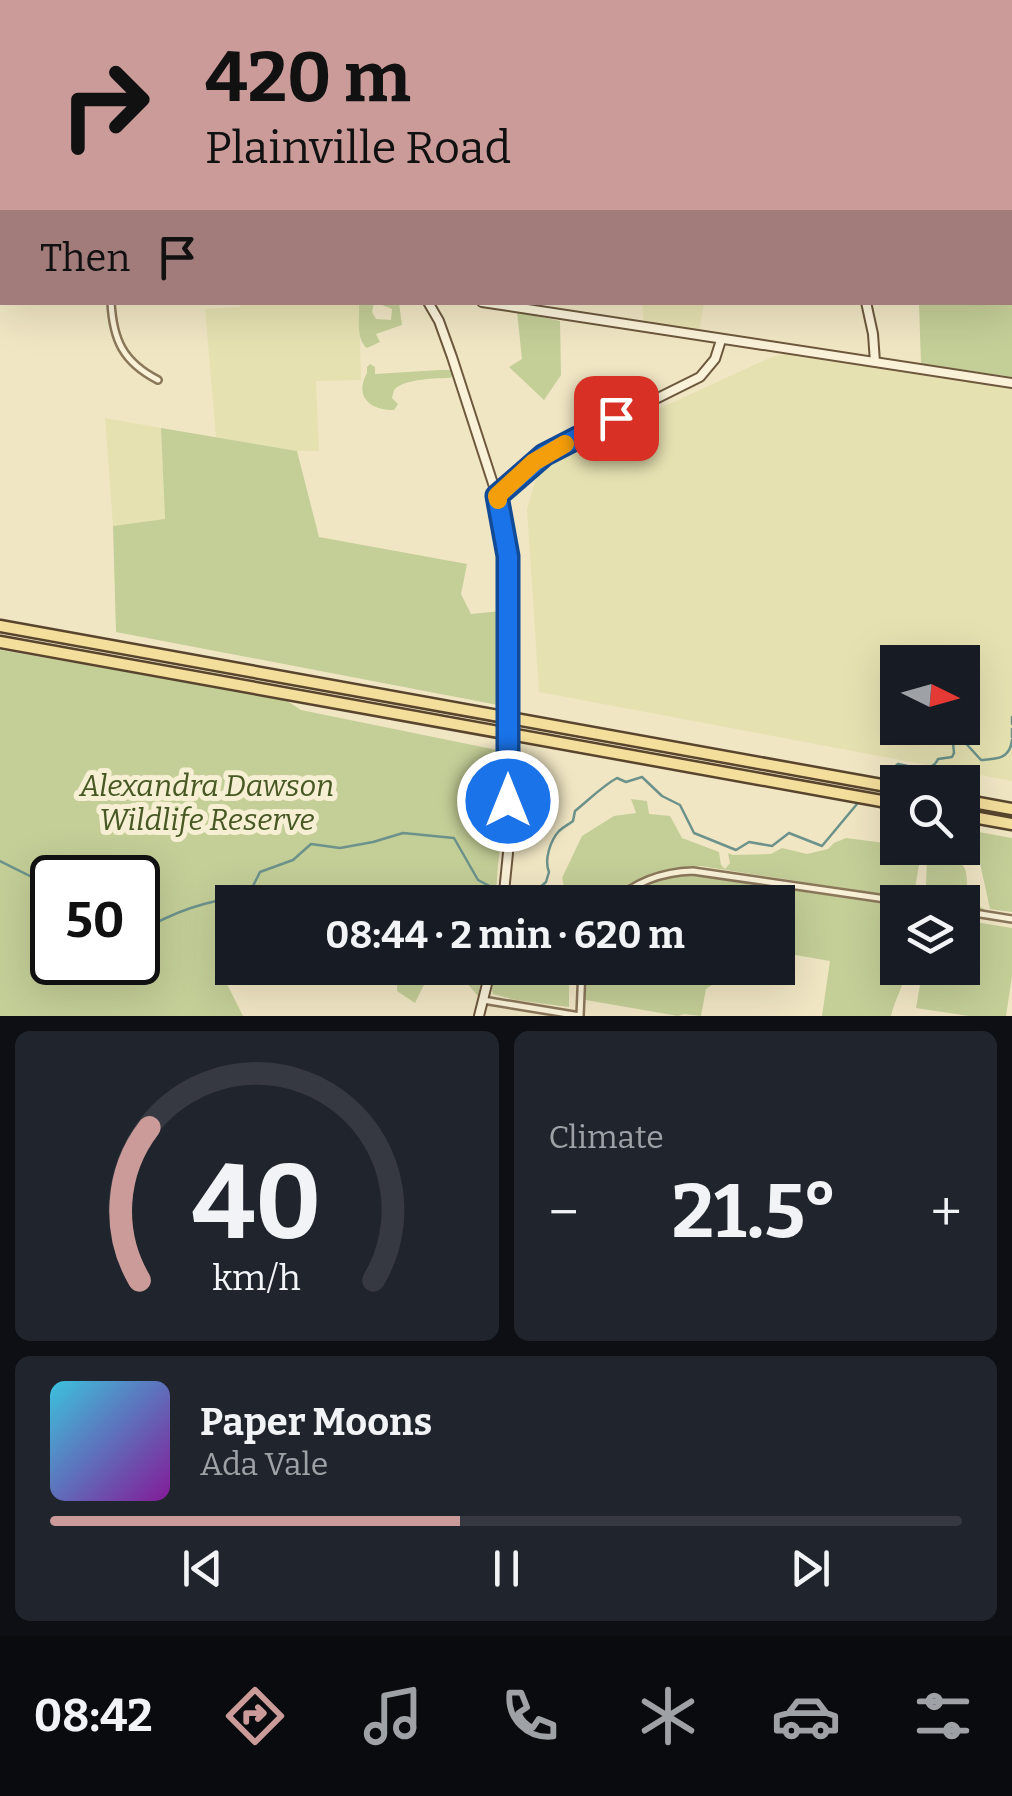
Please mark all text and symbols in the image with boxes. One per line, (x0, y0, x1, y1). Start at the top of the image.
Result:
text: 420 m (205, 36, 411, 120)
icon: right (40, 40, 170, 170)
text: Plainville Road (205, 121, 511, 175)
icon: arrive (150, 230, 205, 285)
text: Then (40, 235, 130, 281)
pin (574, 376, 659, 461)
icon: arrive (589, 391, 644, 446)
north arrow (880, 645, 980, 745)
map controls (880, 645, 980, 985)
position arrow (456, 749, 560, 853)
button: search (880, 765, 980, 865)
park label: Alexandra Dawson Wildlife Reserve (78, 768, 334, 838)
speed limit sign: 50 (30, 855, 160, 985)
button: layers (880, 885, 980, 985)
text: 08:44 · 2 min · 620 m (325, 912, 685, 958)
text: Climate (549, 1118, 664, 1156)
text: 40 (192, 1141, 321, 1266)
text: 21.5° (672, 1167, 838, 1257)
text: − (549, 1180, 579, 1246)
text: + (931, 1180, 962, 1246)
text: km/h (213, 1257, 301, 1299)
text: Paper Moons (200, 1399, 432, 1445)
text: Ada Vale (200, 1445, 328, 1483)
icon: previous (175, 1541, 230, 1596)
icon: pause (479, 1541, 534, 1596)
icon: next (783, 1541, 838, 1596)
icon: directions (220, 1681, 290, 1751)
icon: music (358, 1681, 428, 1751)
icon: phone (495, 1681, 565, 1751)
icon: climate (633, 1681, 703, 1751)
icon: car (771, 1681, 841, 1751)
icon: filters (908, 1681, 978, 1751)
text: 08:42 (34, 1689, 153, 1743)

